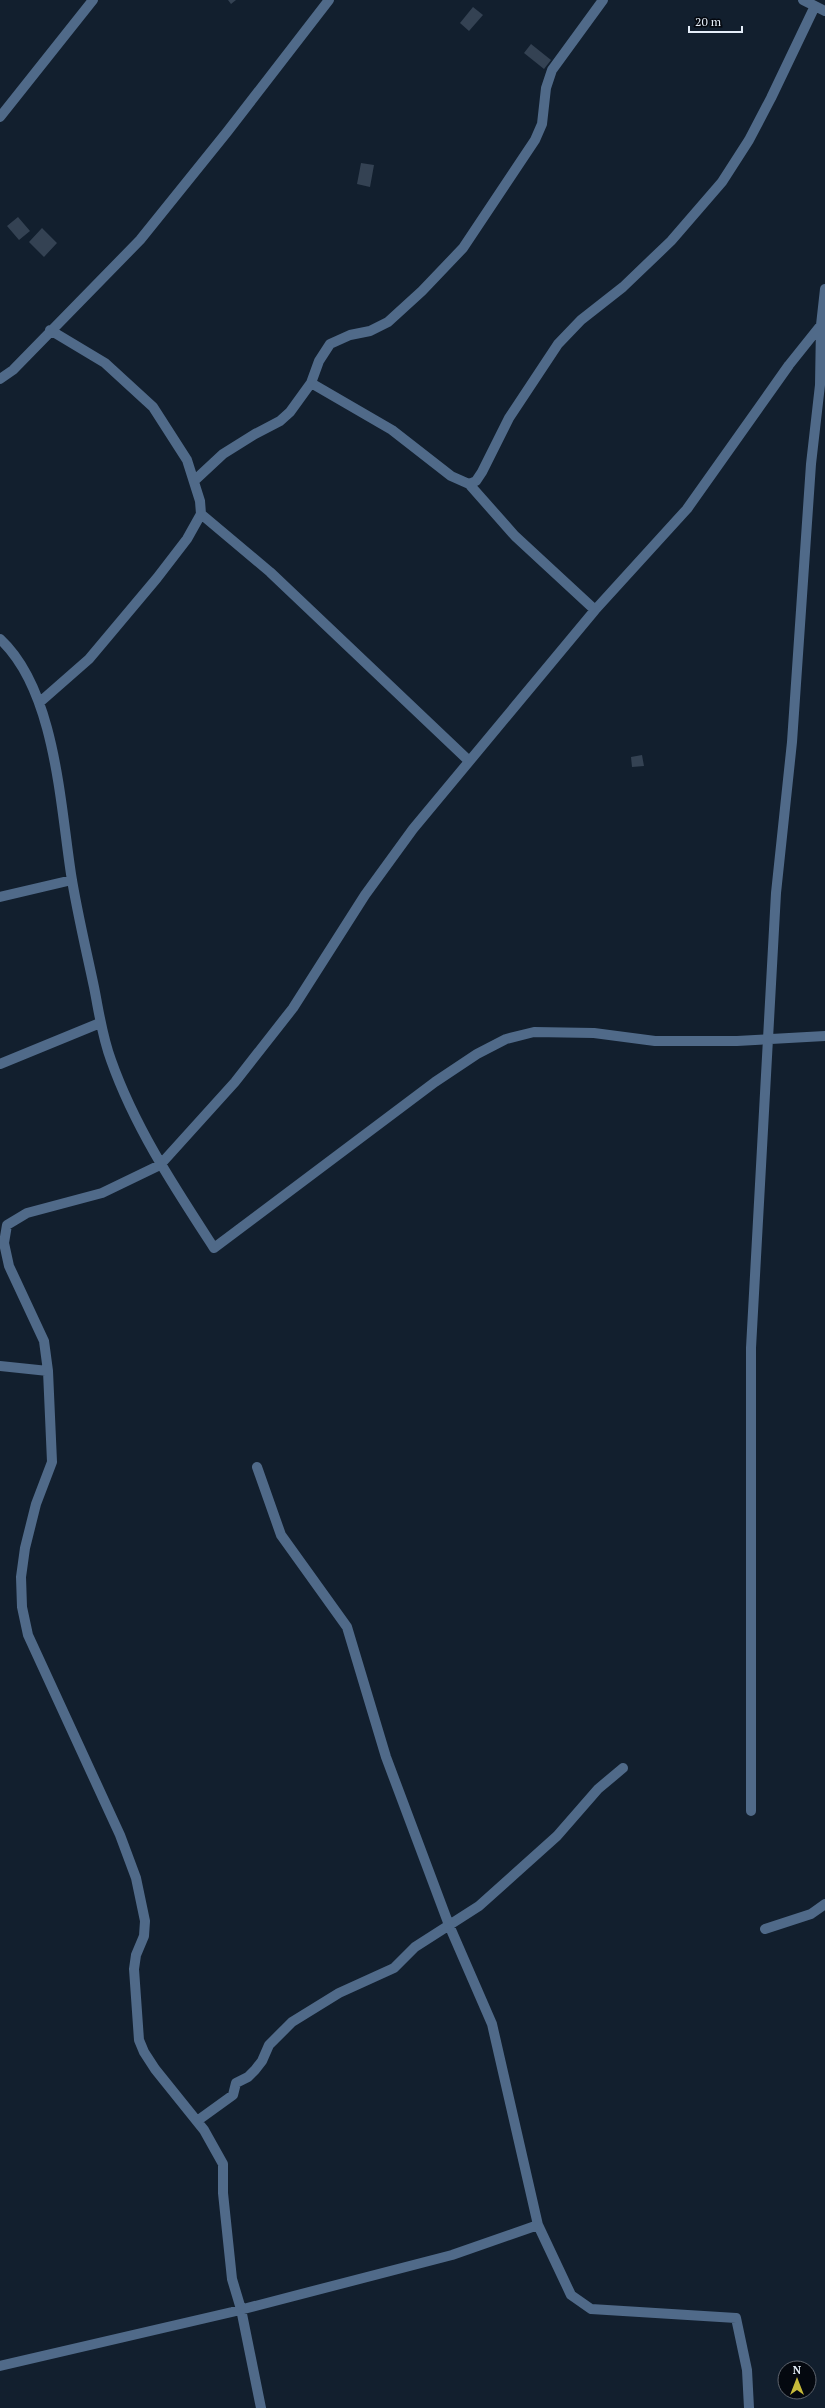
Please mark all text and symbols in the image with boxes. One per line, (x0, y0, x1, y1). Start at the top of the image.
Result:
scale bar (689, 8, 742, 34)
text: 20 m (695, 14, 722, 29)
north arrow (777, 2360, 817, 2400)
text: N (793, 2363, 802, 2377)

